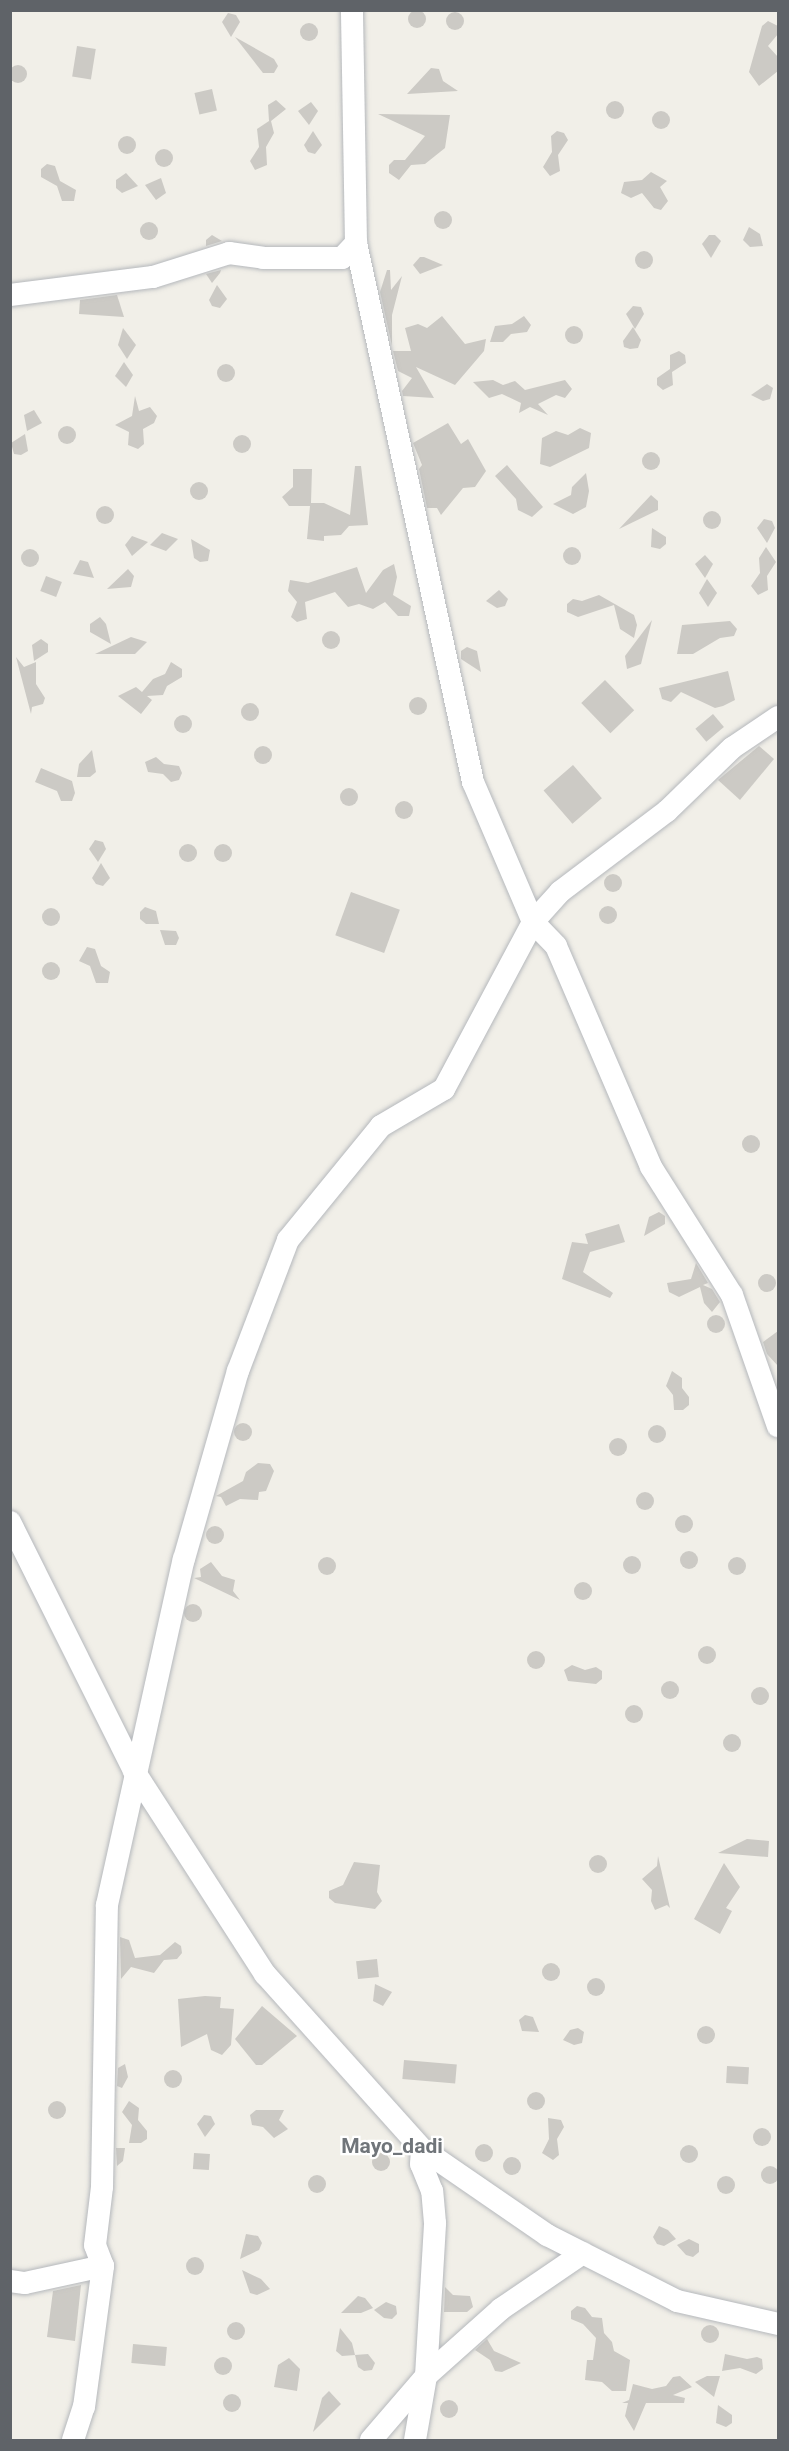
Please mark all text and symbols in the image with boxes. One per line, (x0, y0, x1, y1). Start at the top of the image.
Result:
district label: Mayo_dadi (341, 2133, 443, 2159)

